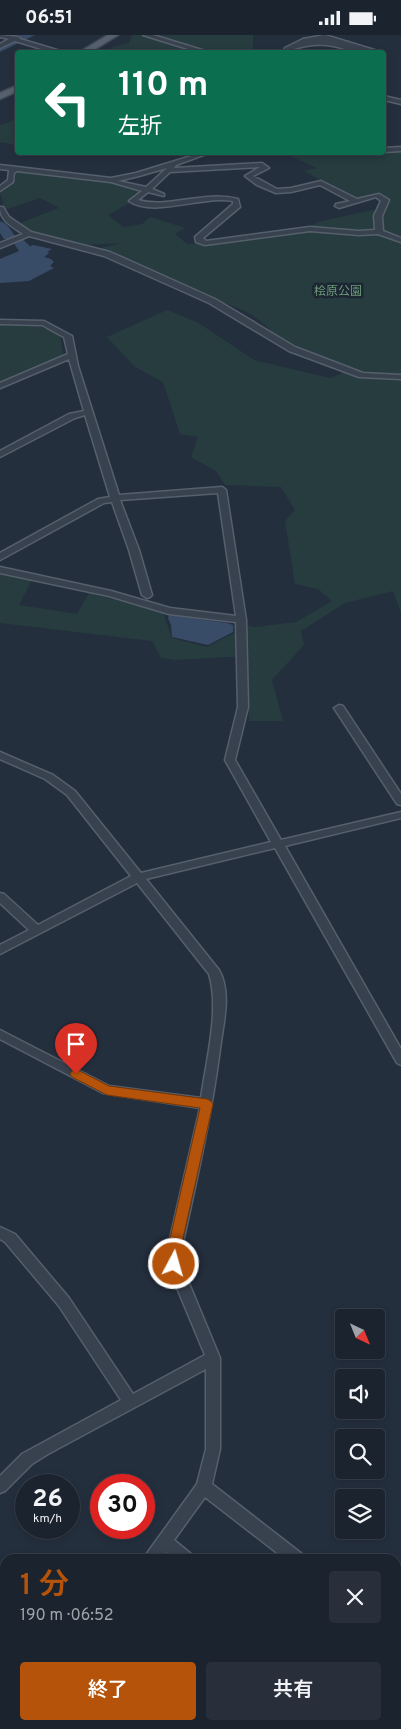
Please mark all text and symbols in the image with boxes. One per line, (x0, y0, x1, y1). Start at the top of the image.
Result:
text: 06:51 (25, 6, 73, 30)
text: 110 m (118, 64, 208, 108)
icon: left (35, 70, 100, 135)
text: 左折 (118, 114, 162, 141)
park label: 桧原公園 (314, 284, 362, 300)
pin (55, 1023, 97, 1074)
icon: arrive (62, 1030, 90, 1058)
position arrow (147, 1237, 199, 1289)
north arrow (335, 1309, 385, 1359)
map controls (335, 1309, 385, 1539)
button: sound (335, 1369, 385, 1419)
button: search (335, 1429, 385, 1479)
speed limit sign: 30 (90, 1474, 155, 1539)
text: 26 (32, 1484, 63, 1516)
button: layers (335, 1489, 385, 1539)
text: km/h (33, 1511, 62, 1527)
text: 1 分 (20, 1568, 69, 1605)
button: close (329, 1571, 381, 1623)
text: 190 m · 06:52 (20, 1606, 114, 1626)
button: 終了 (20, 1662, 196, 1720)
button: 共有 (206, 1662, 381, 1720)

